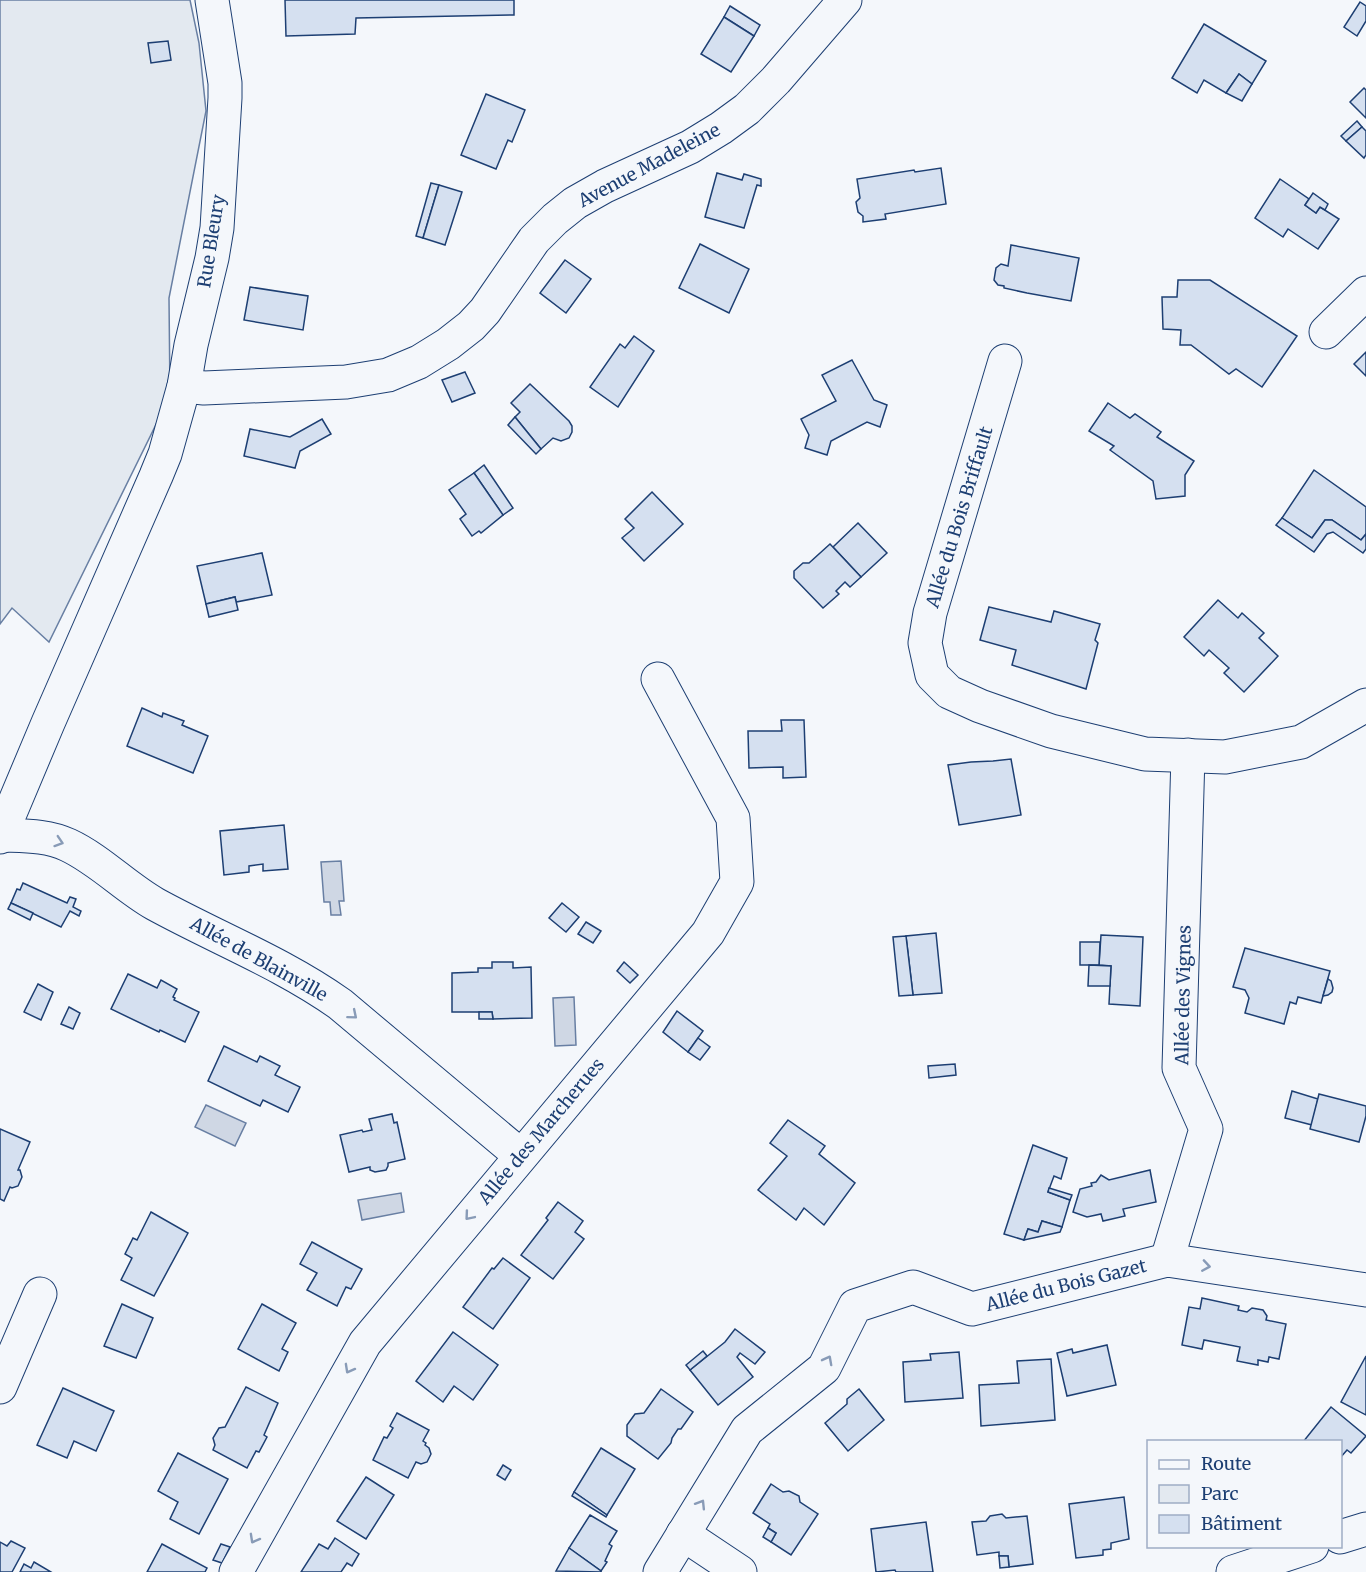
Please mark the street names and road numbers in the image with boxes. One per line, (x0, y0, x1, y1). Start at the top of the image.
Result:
street label: Avenue Madeleine (573, 118, 724, 213)
street label: Rue Bleury (192, 192, 230, 289)
street label: Allée du Bois Briffault (920, 423, 998, 611)
street label: Allée de Blainville (185, 911, 332, 1006)
street label: Allée des Vignes (1170, 925, 1196, 1066)
street label: Allée des Marcherues (472, 1053, 609, 1210)
street label: Allée du Bois Gazet (982, 1254, 1149, 1316)

